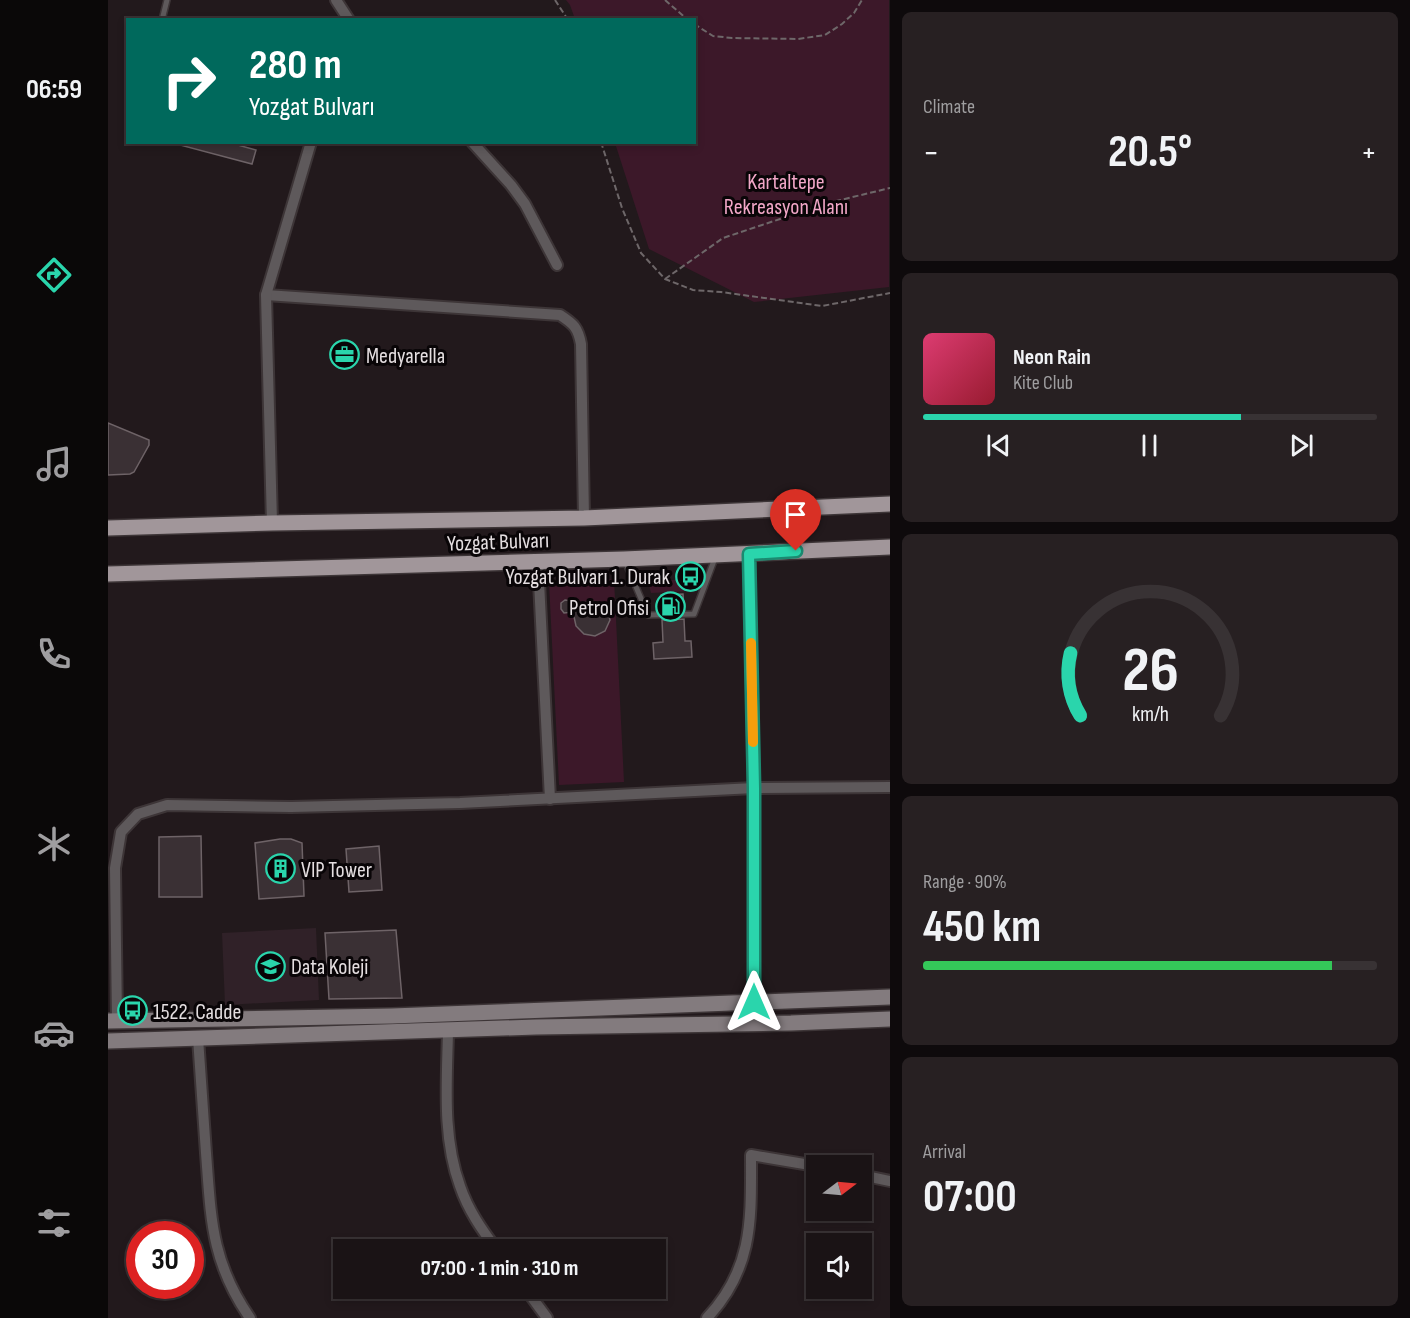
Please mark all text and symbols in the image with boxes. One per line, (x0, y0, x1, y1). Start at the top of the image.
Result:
text: 280 m (249, 40, 342, 91)
icon: right (150, 42, 228, 120)
text: 06:59 (26, 74, 82, 106)
text: Yozgat Bulvarı (249, 91, 374, 123)
text: Climate (923, 95, 975, 119)
text: 20.5° (1108, 125, 1192, 180)
text: − (923, 133, 939, 173)
text: + (1361, 133, 1377, 173)
park label: Kartaltepe Rekreasyon Alanı (724, 169, 848, 221)
icon: directions (33, 254, 75, 296)
office icon: Medyarella (329, 339, 361, 371)
place label: Medyarella (366, 343, 445, 370)
text: Neon Rain (1013, 344, 1091, 371)
text: Kite Club (1013, 371, 1073, 395)
icon: previous (982, 429, 1015, 462)
icon: pause (1133, 429, 1166, 462)
icon: next (1285, 429, 1318, 462)
icon: music (33, 443, 75, 485)
pin (770, 489, 821, 551)
icon: arrive (779, 498, 812, 531)
street label: Yozgat Bulvarı (447, 527, 550, 558)
bus stop icon: Yozgat Bulvarı 1. Durak (675, 560, 707, 592)
place label: Yozgat Bulvarı 1. Durak (505, 564, 671, 591)
fuel station icon: Petrol Ofisi (654, 591, 686, 623)
place label: Petrol Ofisi (569, 595, 649, 622)
icon: phone (33, 633, 75, 675)
text: 26 (1122, 634, 1178, 709)
text: km/h (1131, 702, 1169, 727)
icon: climate (33, 823, 75, 865)
building icon: VIP Tower (264, 853, 296, 885)
place label: VIP Tower (301, 857, 372, 884)
text: Range · 90% (923, 870, 1007, 894)
text: 450 km (923, 900, 1041, 955)
school or university icon: Data Koleji (254, 950, 286, 982)
place label: Data Koleji (291, 954, 368, 981)
position arrow (722, 970, 786, 1034)
bus stop icon: 1522. Cadde (116, 995, 148, 1027)
place label: 1522. Cadde (153, 999, 241, 1026)
icon: car (33, 1012, 75, 1054)
text: Arrival (923, 1140, 966, 1164)
north arrow (806, 1155, 872, 1221)
map controls (806, 1155, 872, 1299)
text: 07:00 (923, 1170, 1017, 1225)
icon: filters (33, 1202, 75, 1244)
speed limit sign: 30 (126, 1221, 204, 1299)
button: sound (806, 1233, 872, 1299)
text: 07:00 · 1 min · 310 m (421, 1255, 578, 1282)

